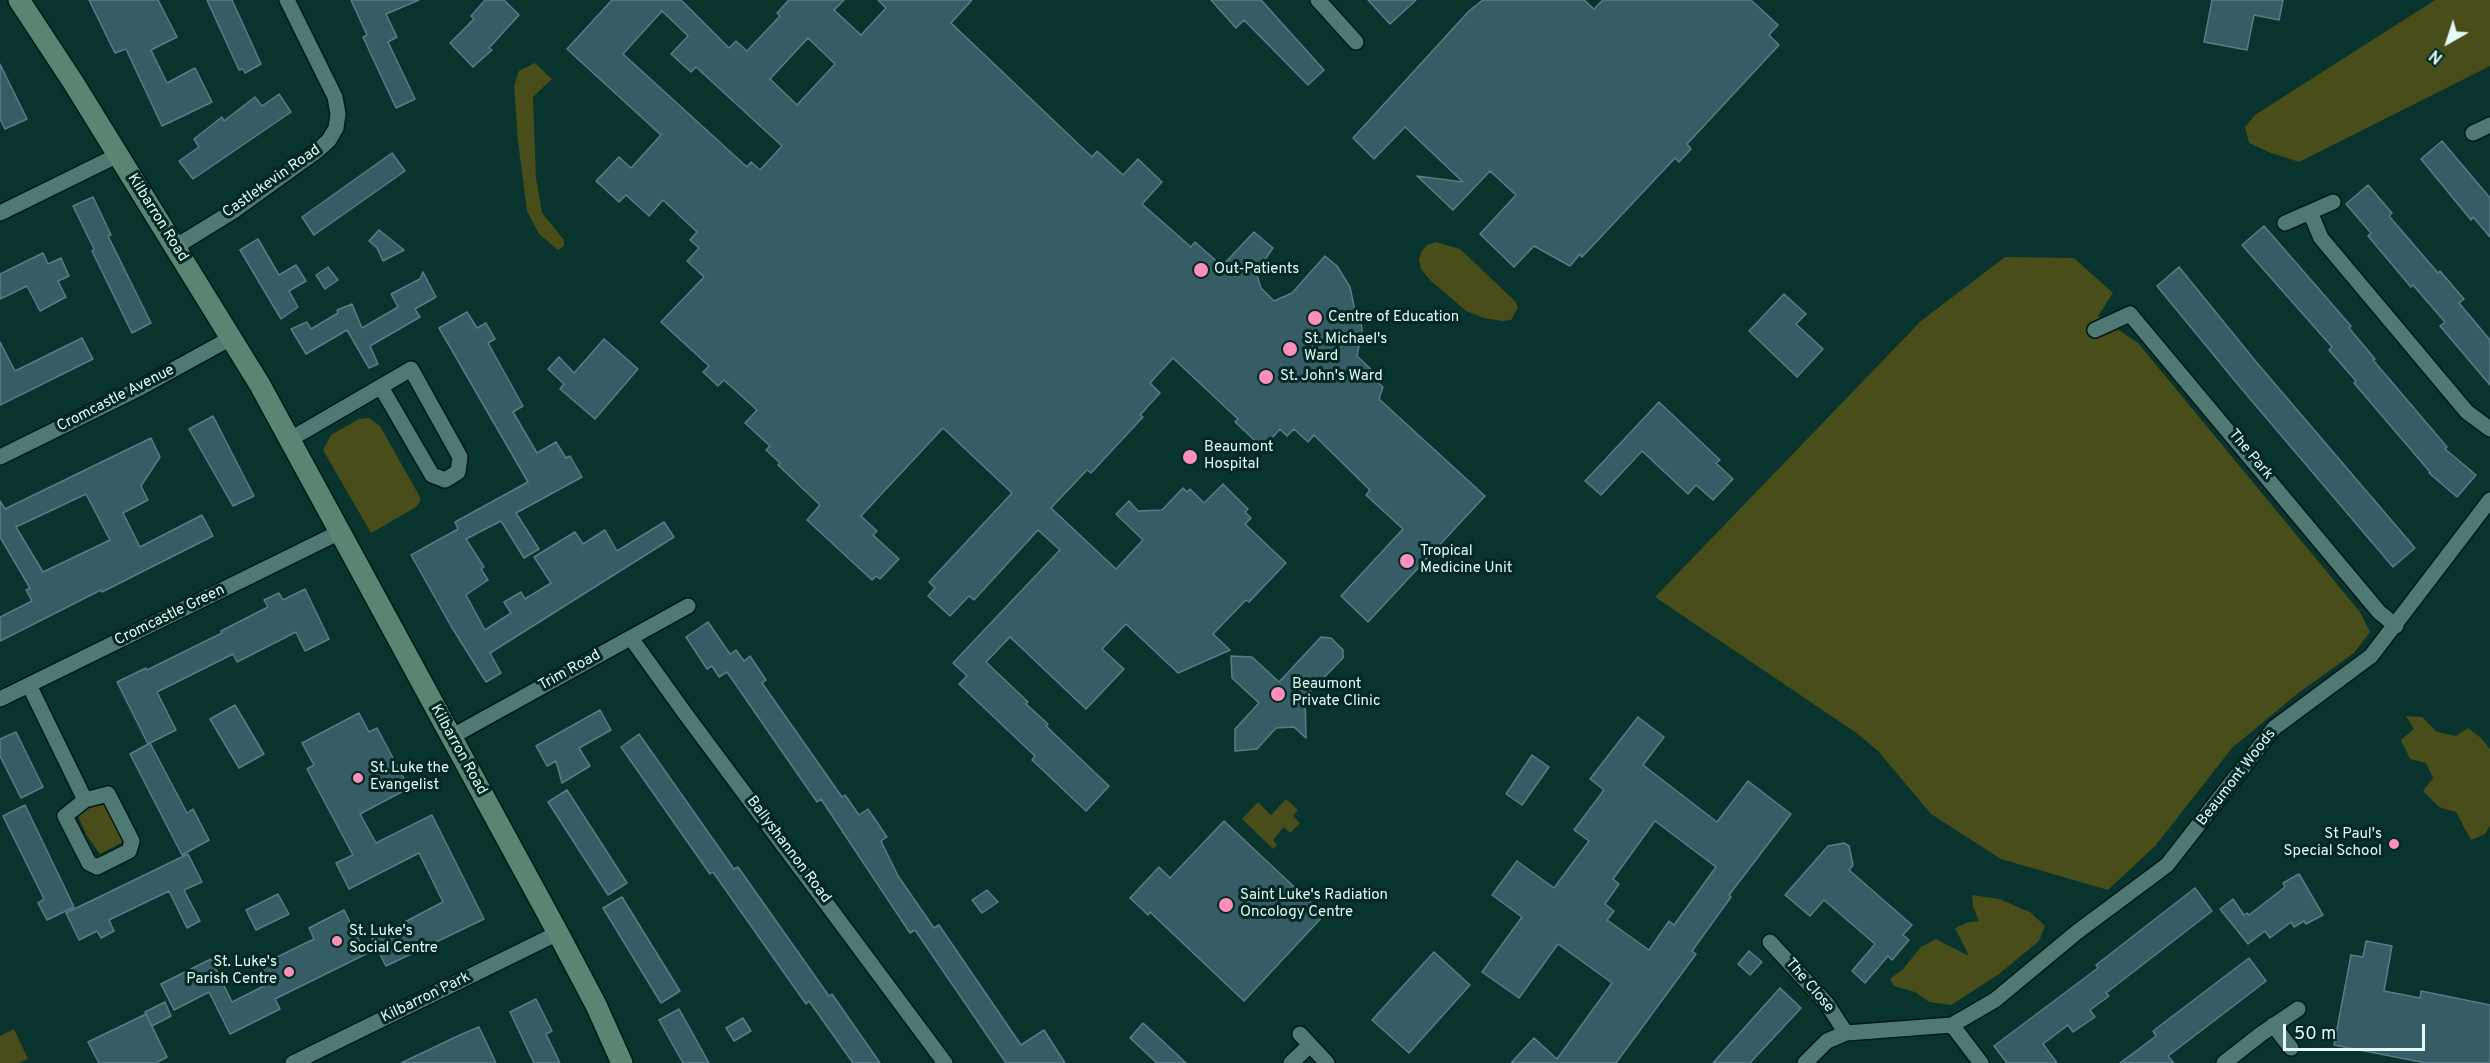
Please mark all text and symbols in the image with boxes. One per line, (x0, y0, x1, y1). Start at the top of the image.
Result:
north arrow (2418, 12, 2478, 72)
text: N (2426, 45, 2447, 67)
street label: Castlekevin Road (220, 142, 324, 222)
street label: Kilbarron Road (123, 171, 191, 265)
marker: Out-Patients (1192, 261, 1210, 279)
place label: Out-Patients (1214, 261, 1299, 279)
marker: Centre of Education (1306, 309, 1324, 327)
place label: Centre of Education (1328, 309, 1459, 327)
place label: St. Michael's Ward (1304, 331, 1387, 366)
marker: St. Michael's Ward (1281, 340, 1299, 358)
street label: Cromcastle Avenue (54, 362, 178, 436)
marker: St. John's Ward (1257, 368, 1275, 386)
place label: St. John's Ward (1280, 368, 1383, 386)
street label: The Park (2224, 426, 2276, 484)
place label: Beaumont Hospital (1204, 439, 1274, 474)
marker: Beaumont Hospital (1181, 448, 1199, 466)
place label: Tropical Medicine Unit (1420, 543, 1513, 578)
marker: Tropical Medicine Unit (1398, 552, 1416, 570)
street label: Cromcastle Green (112, 582, 228, 650)
street label: Trim Road (536, 647, 604, 695)
place label: Beaumont Private Clinic (1292, 676, 1380, 711)
marker: Beaumont Private Clinic (1269, 685, 1287, 703)
street label: Kilbarron Road (426, 702, 490, 798)
street label: Beaumont Woods (2194, 726, 2280, 830)
place label: St. Luke the Evangelist (370, 760, 449, 795)
marker: St. Luke the Evangelist (351, 771, 365, 785)
street label: Ballyshannon Road (742, 793, 834, 907)
place label: St Paul's Special School (2284, 826, 2382, 861)
marker: St Paul's Special School (2387, 837, 2401, 851)
place label: Saint Luke's Radiation Oncology Centre (1240, 887, 1388, 922)
marker: Saint Luke's Radiation Oncology Centre (1217, 896, 1235, 914)
place label: St. Luke's Social Centre (349, 923, 438, 958)
marker: St. Luke's Social Centre (330, 934, 344, 948)
place label: St. Luke's Parish Centre (186, 954, 277, 989)
street label: The Close (1781, 955, 1837, 1017)
marker: St. Luke's Parish Centre (282, 965, 296, 979)
street label: Kilbarron Park (379, 969, 473, 1027)
scale bar (2286, 1012, 2428, 1050)
text: 50 m (2294, 1023, 2336, 1046)

